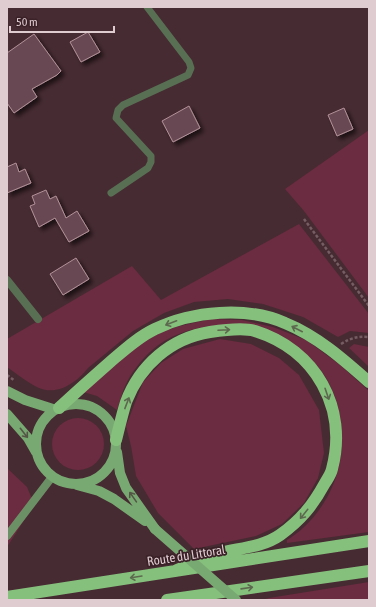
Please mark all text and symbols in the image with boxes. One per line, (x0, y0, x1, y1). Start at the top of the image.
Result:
scale bar (10, 8, 114, 34)
text: 50 m (16, 15, 38, 29)
one-way arrow (166, 319, 178, 327)
one-way arrow (292, 325, 304, 332)
one-way arrow (217, 326, 230, 334)
one-way arrow (324, 388, 331, 401)
one-way arrow (123, 397, 131, 409)
one-way arrow (20, 428, 28, 439)
one-way arrow (129, 492, 137, 503)
one-way arrow (300, 509, 309, 520)
street label: Route du Littoral (146, 542, 227, 569)
one-way arrow (130, 573, 143, 581)
one-way arrow (240, 584, 253, 592)

